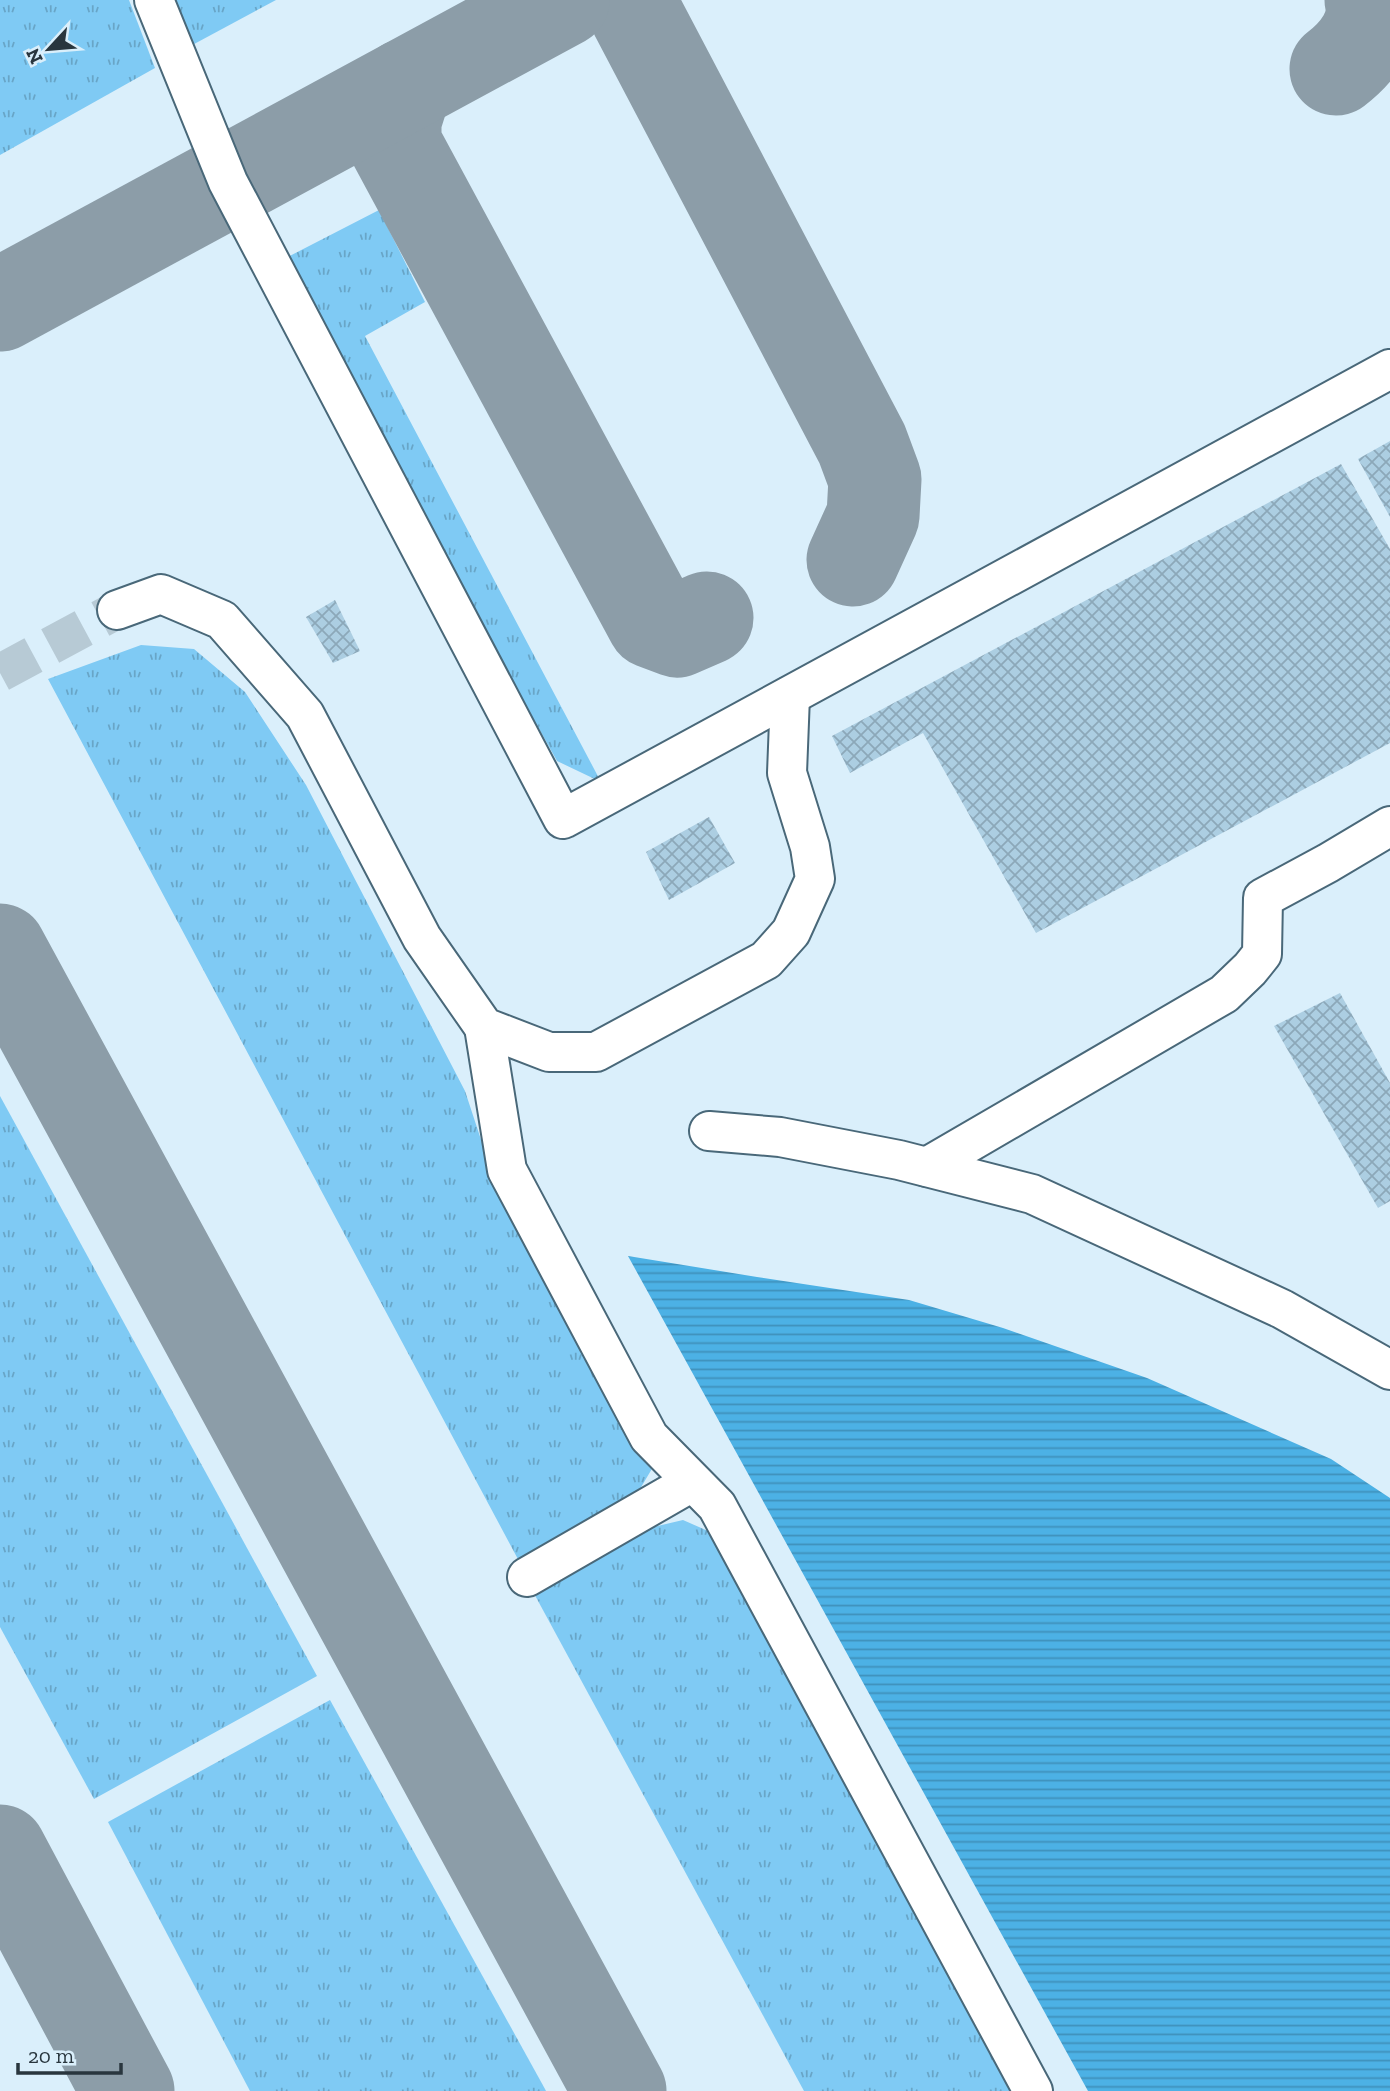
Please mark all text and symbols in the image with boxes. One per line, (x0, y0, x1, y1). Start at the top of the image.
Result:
north arrow (14, 14, 84, 84)
text: N (21, 45, 48, 68)
scale bar (18, 2032, 121, 2076)
text: 20 m (28, 2043, 74, 2068)

